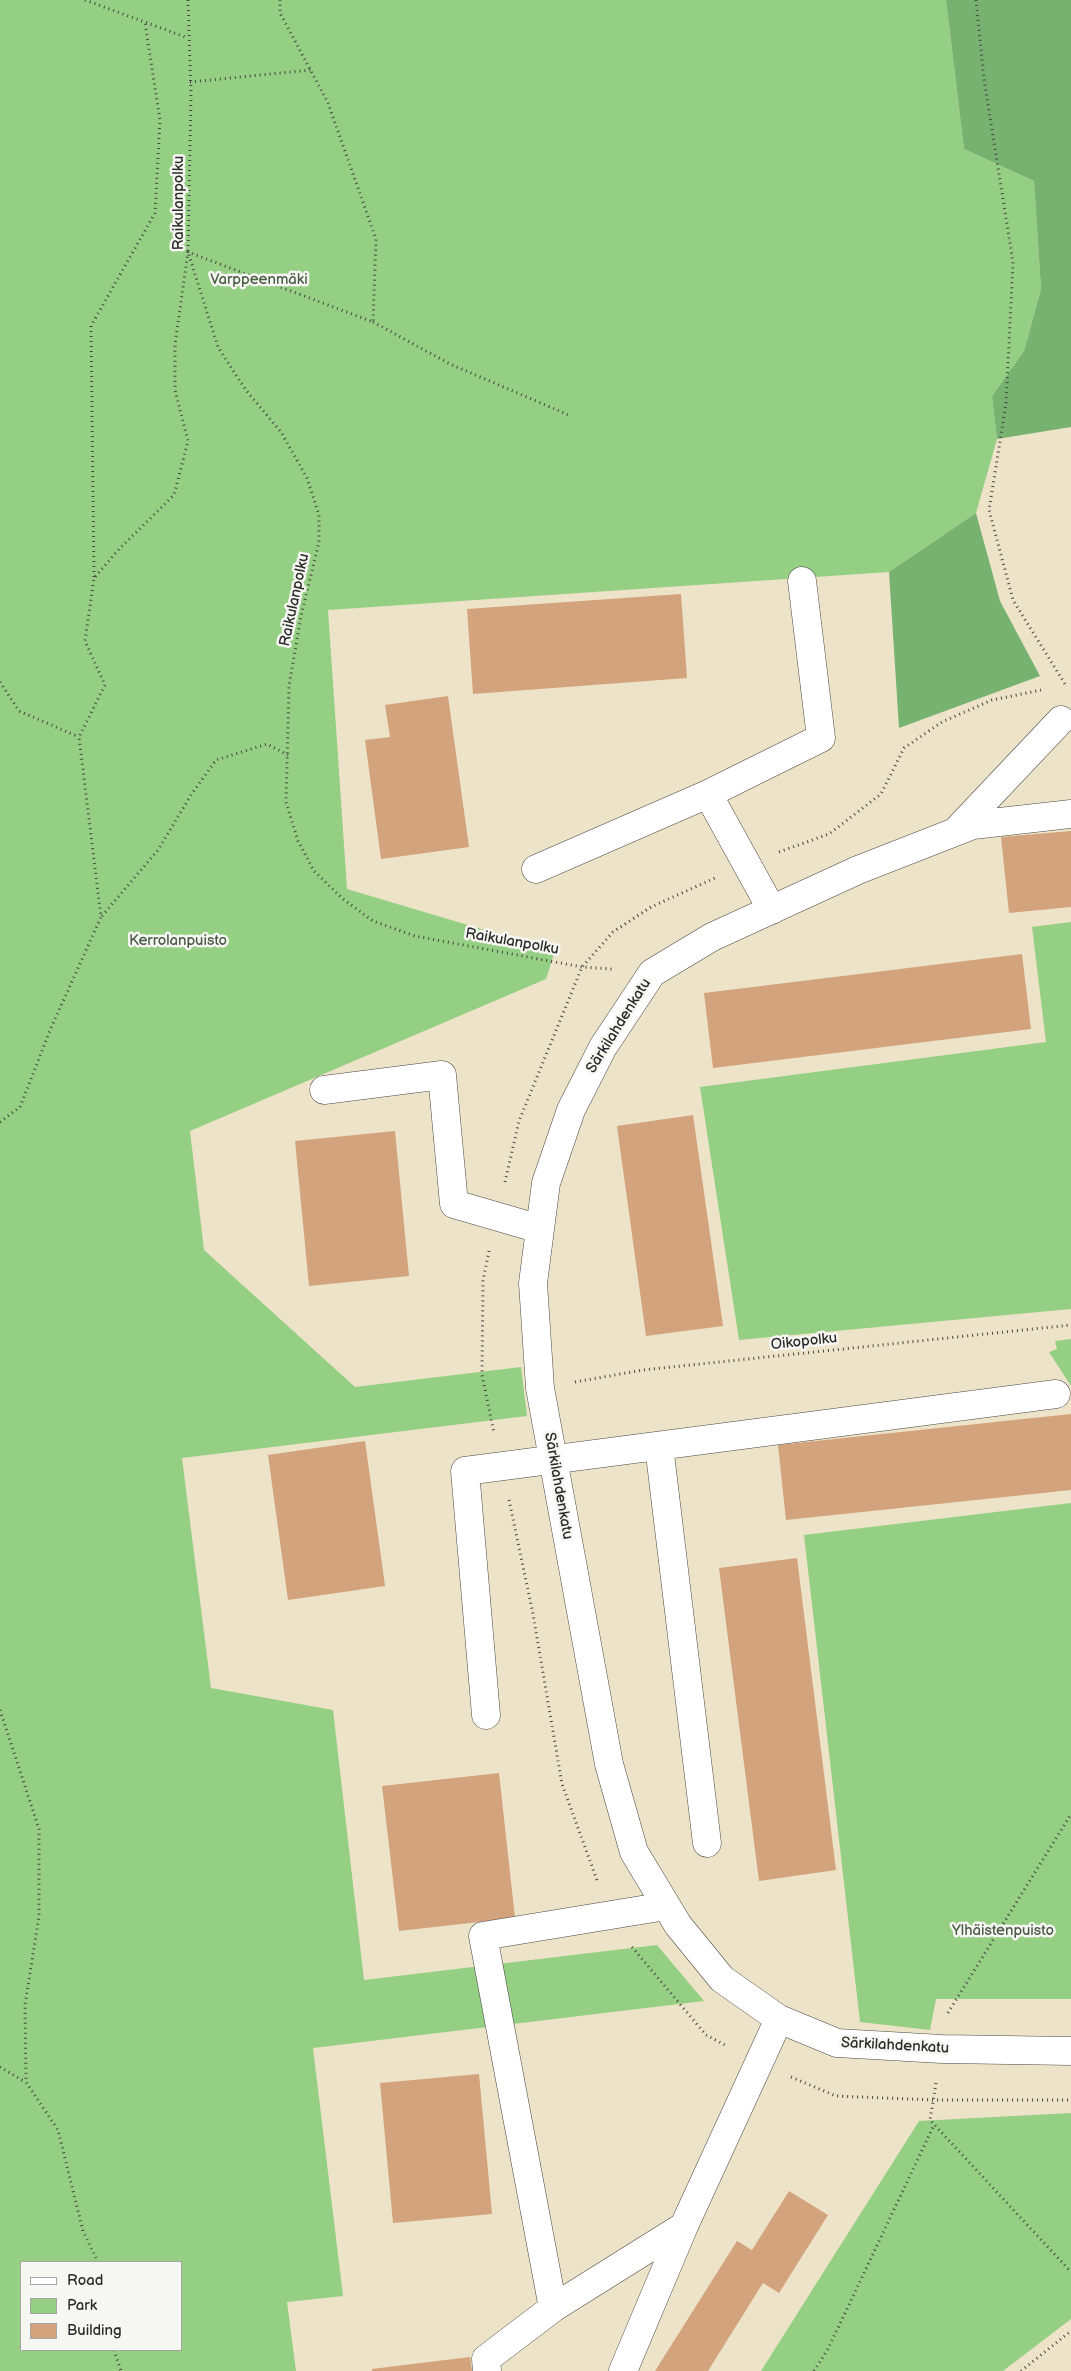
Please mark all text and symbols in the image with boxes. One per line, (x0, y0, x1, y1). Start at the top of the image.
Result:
street label: Raikulanpolku (170, 156, 188, 250)
park label: Varppeenmäki (210, 271, 308, 289)
street label: Raikulanpolku (276, 552, 314, 648)
street label: Raikulanpolku (464, 925, 560, 959)
park label: Kerrolanpuisto (129, 932, 227, 950)
street label: Särkilahdenkatu (583, 975, 655, 1077)
street label: Oikopolku (770, 1330, 838, 1354)
street label: Särkilahdenkatu (540, 1431, 576, 1541)
park label: Ylhäistenpuisto (952, 1922, 1054, 1940)
street label: Särkilahdenkatu (840, 2034, 950, 2058)
legend (20, 2261, 182, 2351)
text: Road (67, 2271, 103, 2290)
text: Park (67, 2296, 97, 2315)
text: Building (67, 2321, 122, 2340)

